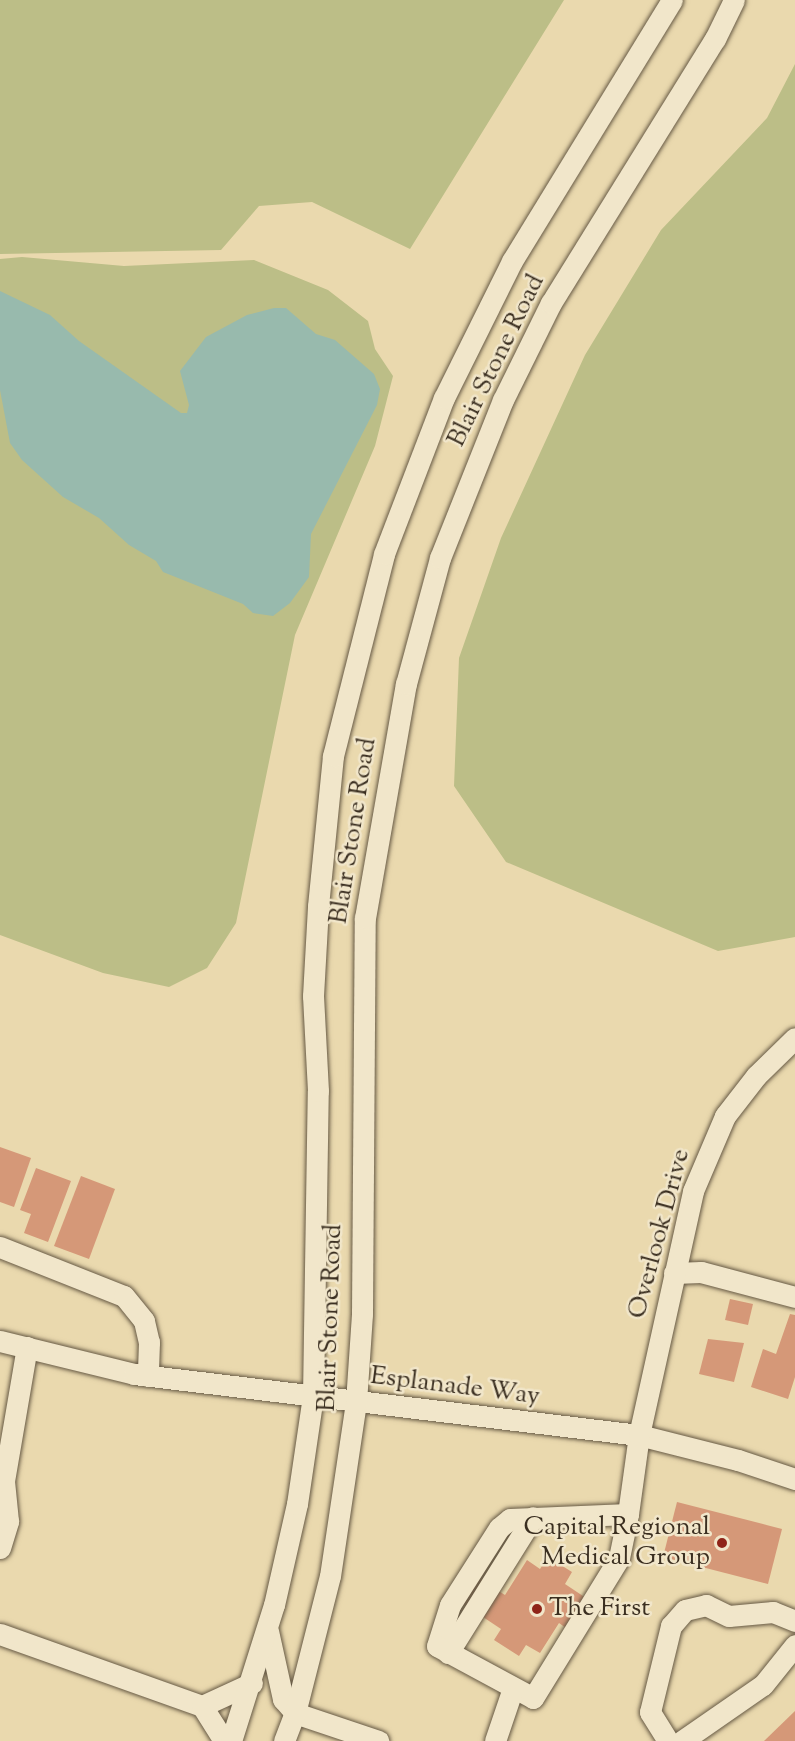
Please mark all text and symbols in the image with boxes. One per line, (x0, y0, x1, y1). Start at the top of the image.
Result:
street label: Blair Stone Road (442, 270, 552, 452)
street label: Blair Stone Road (324, 736, 384, 926)
street label: Overlook Drive (622, 1146, 698, 1322)
street label: Blair Stone Road (312, 1224, 350, 1412)
street label: Esplanade Way (369, 1361, 541, 1413)
place label: Capital Regional Medical Group (524, 1512, 710, 1574)
marker: Capital Regional Medical Group (715, 1536, 729, 1550)
place label: The First (549, 1593, 650, 1625)
marker: The First (530, 1602, 544, 1616)

